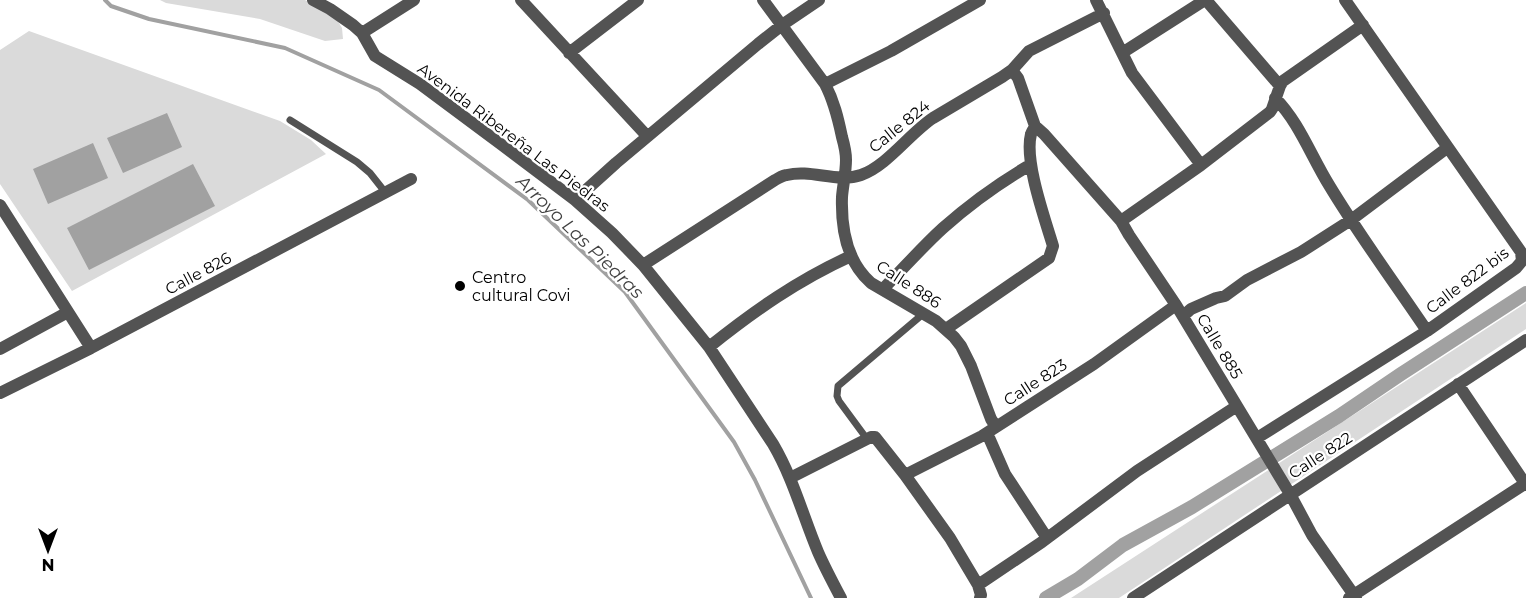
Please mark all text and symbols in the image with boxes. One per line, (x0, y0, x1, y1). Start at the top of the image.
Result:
street label: Avenida Ribereña Las Piedras (414, 59, 614, 216)
street label: Calle 824 (865, 96, 934, 157)
water label: Arroyo Las Piedras (511, 170, 648, 304)
street label: Calle 822 bis (1422, 243, 1513, 318)
street label: Calle 826 (162, 248, 235, 299)
street label: Calle 886 (873, 256, 945, 312)
place label: Centro cultural Covi (472, 268, 571, 305)
marker: Centro cultural Covi (453, 279, 467, 293)
street label: Calle 885 (1193, 310, 1246, 382)
street label: Calle 823 (1000, 355, 1070, 410)
street label: Calle 822 (1285, 428, 1355, 483)
north arrow (18, 520, 78, 580)
text: N (42, 555, 54, 574)

